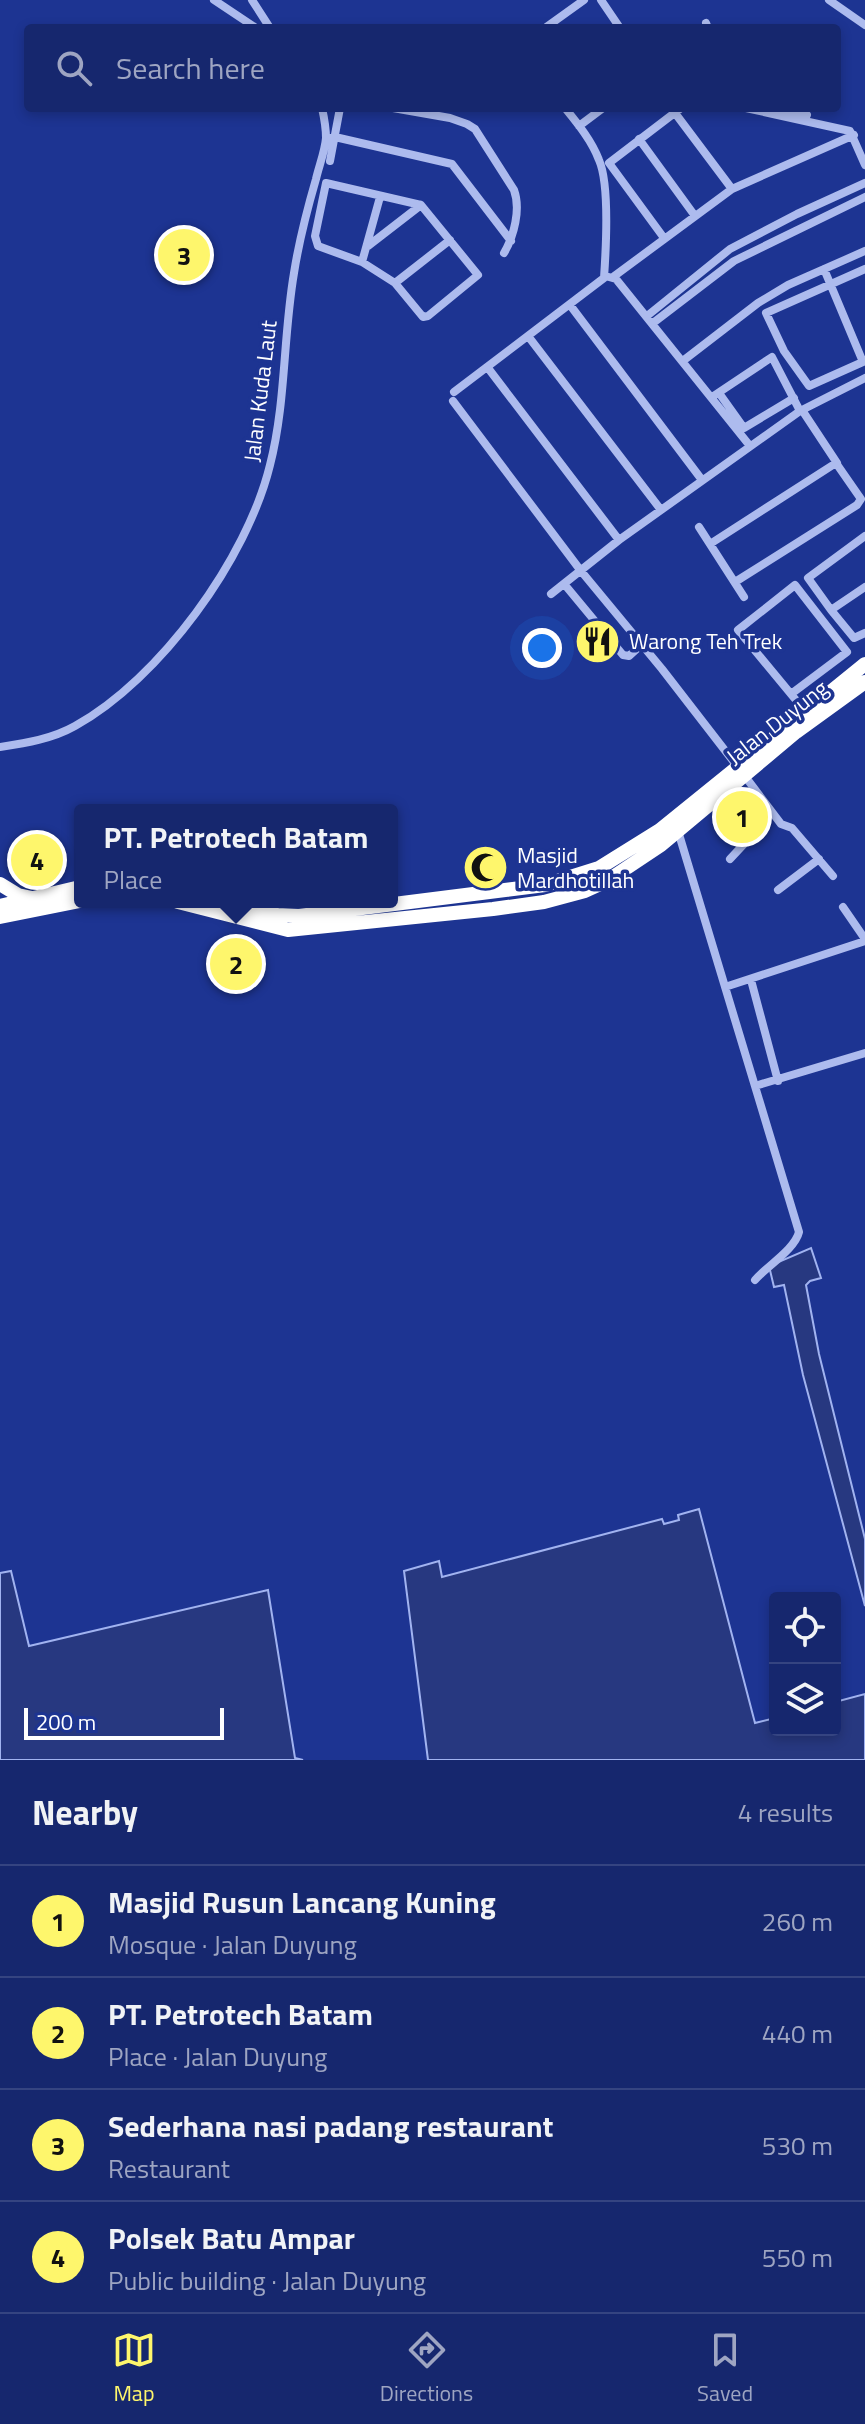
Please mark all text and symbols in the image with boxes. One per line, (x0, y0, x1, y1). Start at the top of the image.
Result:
search box (24, 24, 841, 112)
text: Search here (116, 45, 265, 91)
icon: search (52, 46, 96, 90)
pin: 3 (158, 225, 210, 285)
street label: Jalan Kuda Laut (234, 318, 286, 464)
restaurant icon: Warong Teh Trek (574, 617, 622, 665)
place label: Warong Teh Trek (629, 624, 783, 658)
your location (522, 628, 562, 668)
street label: Jalan Duyung (719, 671, 835, 773)
pin: 1 (716, 787, 768, 847)
popup (74, 804, 398, 908)
text: PT. Petrotech Batam (104, 814, 368, 860)
pin: 4 (11, 830, 63, 890)
place label: Masjid Mardhotillah (517, 838, 634, 897)
mosque icon: Masjid Mardhotillah (462, 844, 510, 892)
text: Place (104, 860, 162, 899)
pin: 2 (210, 934, 262, 994)
map controls (769, 1592, 841, 1736)
button: locate (769, 1592, 841, 1664)
button: layers (769, 1664, 841, 1736)
scale bar (24, 1704, 224, 1740)
text: 200 m (36, 1705, 96, 1739)
text: Nearby (32, 1786, 138, 1838)
text: 4 results (738, 1793, 833, 1832)
text: Masjid Rusun Lancang Kuning (108, 1879, 496, 1925)
text: 1 (51, 1902, 65, 1941)
text: 260 m (762, 1902, 833, 1941)
text: Mosque · Jalan Duyung (108, 1925, 357, 1964)
text: PT. Petrotech Batam (108, 1991, 373, 2037)
text: 2 (51, 2014, 65, 2053)
text: 440 m (762, 2014, 833, 2053)
text: Place · Jalan Duyung (108, 2037, 327, 2076)
text: Sederhana nasi padang restaurant (108, 2103, 554, 2149)
text: 3 (51, 2126, 65, 2165)
text: 530 m (762, 2126, 833, 2165)
text: Restaurant (108, 2149, 230, 2188)
text: Polsek Batu Ampar (108, 2215, 355, 2261)
text: 4 (51, 2238, 65, 2277)
text: 550 m (762, 2238, 833, 2277)
text: Public building · Jalan Duyung (108, 2261, 426, 2300)
tab: Map (112, 2328, 156, 2410)
tab: Directions (380, 2328, 473, 2410)
tab: Saved (697, 2328, 753, 2410)

